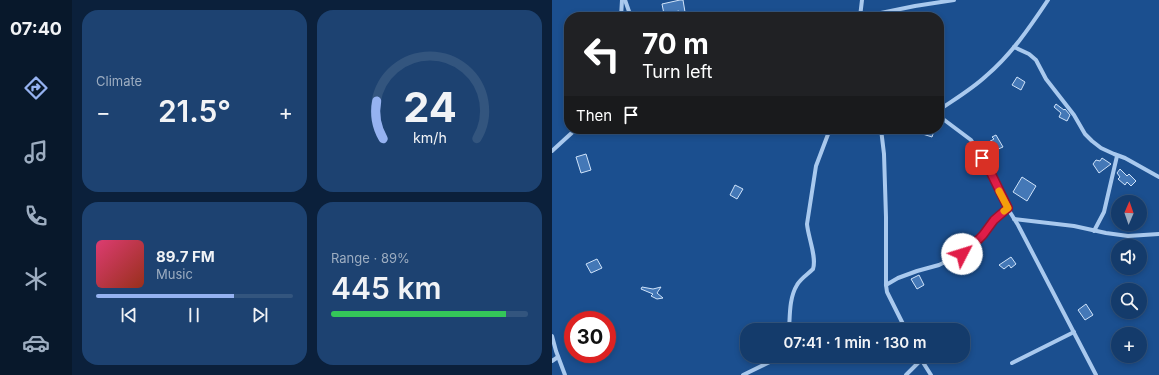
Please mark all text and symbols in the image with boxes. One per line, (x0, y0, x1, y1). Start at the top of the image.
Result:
text: 07:40 (10, 18, 62, 39)
text: 70 m (642, 27, 709, 61)
icon: left (576, 28, 628, 80)
text: Turn left (642, 61, 712, 82)
text: Climate (96, 73, 142, 89)
icon: directions (22, 74, 50, 102)
text: 24 (403, 82, 456, 132)
text: 21.5° (158, 93, 231, 129)
text: − (96, 99, 111, 125)
text: + (278, 99, 293, 125)
icon: arrive (620, 104, 642, 126)
text: Then (576, 106, 612, 125)
text: km/h (413, 128, 446, 145)
icon: music (22, 138, 50, 166)
pin (965, 141, 999, 175)
icon: arrive (971, 147, 993, 169)
north arrow (1111, 195, 1147, 231)
map controls (1111, 195, 1147, 363)
icon: phone (22, 202, 50, 230)
position arrow (941, 233, 983, 275)
button: sound (1111, 239, 1147, 275)
text: 89.7 FM (156, 247, 215, 266)
text: Range · 89% (331, 250, 410, 266)
icon: climate (22, 265, 50, 293)
text: Music (156, 266, 193, 282)
text: 445 km (331, 270, 441, 306)
button: search (1111, 283, 1147, 319)
icon: previous (118, 304, 140, 326)
icon: pause (183, 304, 205, 326)
icon: next (249, 304, 271, 326)
speed limit sign: 30 (564, 311, 616, 363)
button: + (1111, 327, 1147, 363)
icon: car (22, 329, 50, 357)
text: 07:41 · 1 min · 130 m (784, 333, 926, 352)

